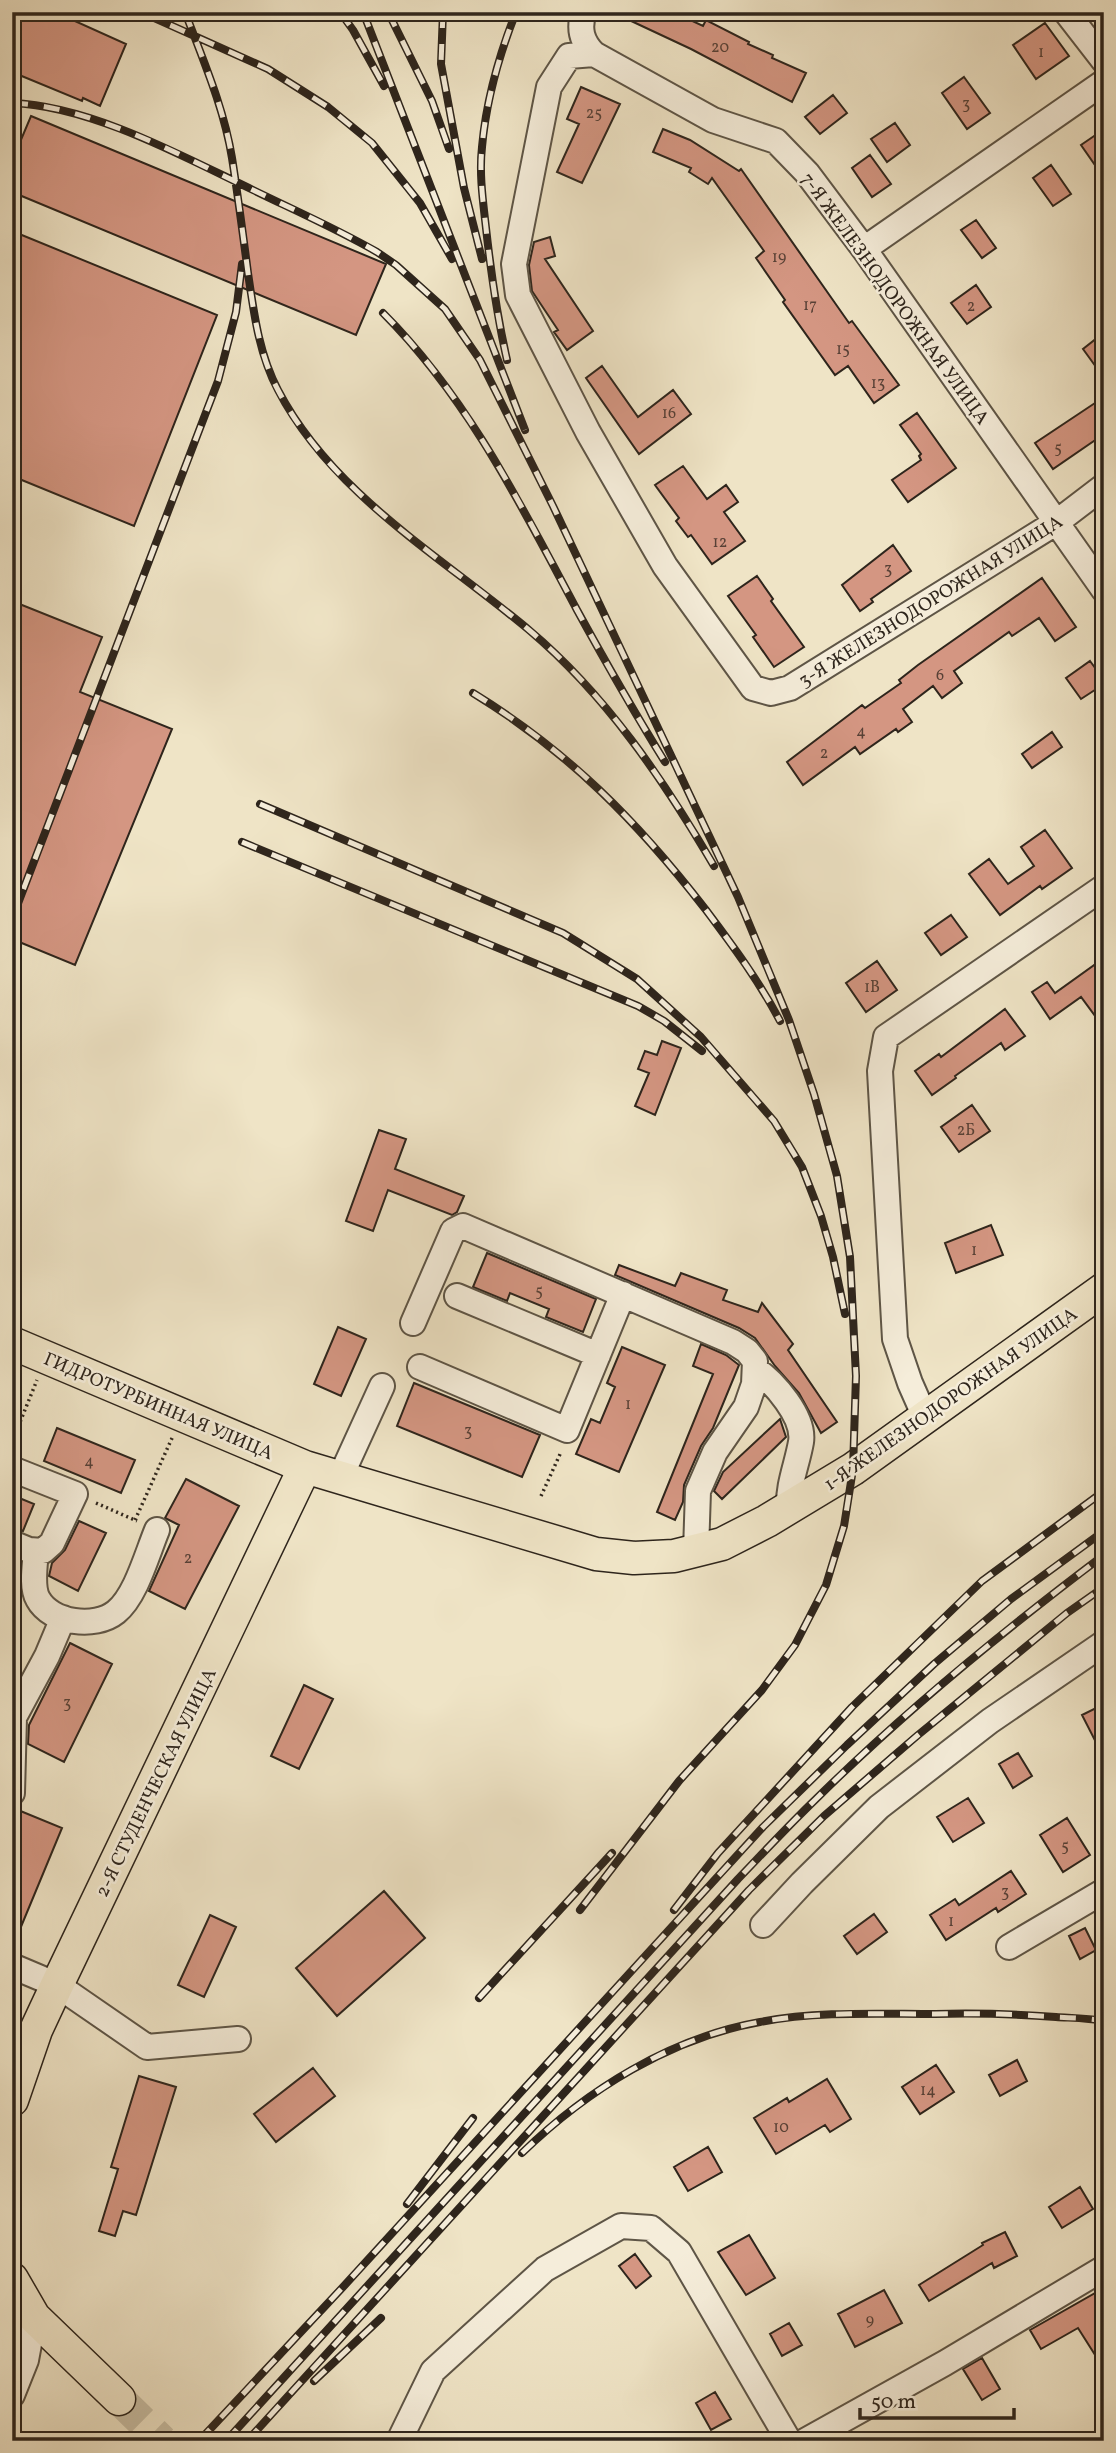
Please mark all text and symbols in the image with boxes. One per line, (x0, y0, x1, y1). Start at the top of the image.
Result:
house number: 20 (711, 37, 729, 59)
house number: 1 (1038, 42, 1044, 64)
house number: 3 (962, 94, 970, 116)
house number: 25 (586, 103, 602, 125)
street label: 7-Я ЖЕЛЕЗНОДОРОЖНАЯ УЛИЦА (794, 168, 995, 430)
house number: 19 (772, 247, 786, 269)
house number: 17 (803, 295, 817, 317)
house number: 2 (967, 296, 975, 318)
house number: 15 (836, 339, 850, 361)
house number: 13 (871, 373, 885, 395)
house number: 16 (662, 403, 676, 425)
house number: 5 (1054, 438, 1062, 460)
street label: 3-Я ЖЕЛЕЗНОДОРОЖНАЯ УЛИЦА (794, 509, 1068, 694)
house number: 12 (713, 532, 727, 554)
house number: 3 (884, 559, 892, 581)
house number: 6 (936, 665, 944, 687)
house number: 4 (856, 721, 866, 743)
house number: 2 (820, 743, 828, 765)
house number: 1В (864, 977, 880, 999)
house number: 2Б (957, 1120, 975, 1142)
house number: 1 (971, 1240, 977, 1262)
house number: 5 (535, 1281, 543, 1303)
street label: 1-Я ЖЕЛЕЗНОДОРОЖНАЯ УЛИЦА (819, 1302, 1083, 1497)
street label: ГИДРОТУРБИННАЯ УЛИЦА (39, 1347, 277, 1467)
house number: 1 (625, 1394, 631, 1416)
house number: 3 (464, 1421, 472, 1443)
house number: 4 (84, 1451, 94, 1473)
house number: 2 (184, 1548, 192, 1570)
street label: 2-Я СТУДЕНЧЕСКАЯ УЛИЦА (90, 1664, 224, 1902)
house number: 3 (63, 1693, 71, 1715)
house number: 5 (1061, 1836, 1069, 1858)
house number: 3 (1001, 1882, 1009, 1904)
house number: 1 (948, 1911, 954, 1933)
house number: 14 (920, 2080, 936, 2102)
house number: 10 (773, 2117, 789, 2139)
house number: 9 (866, 2310, 874, 2332)
scale bar (860, 2376, 1014, 2420)
text: 50 m (871, 2388, 916, 2417)

